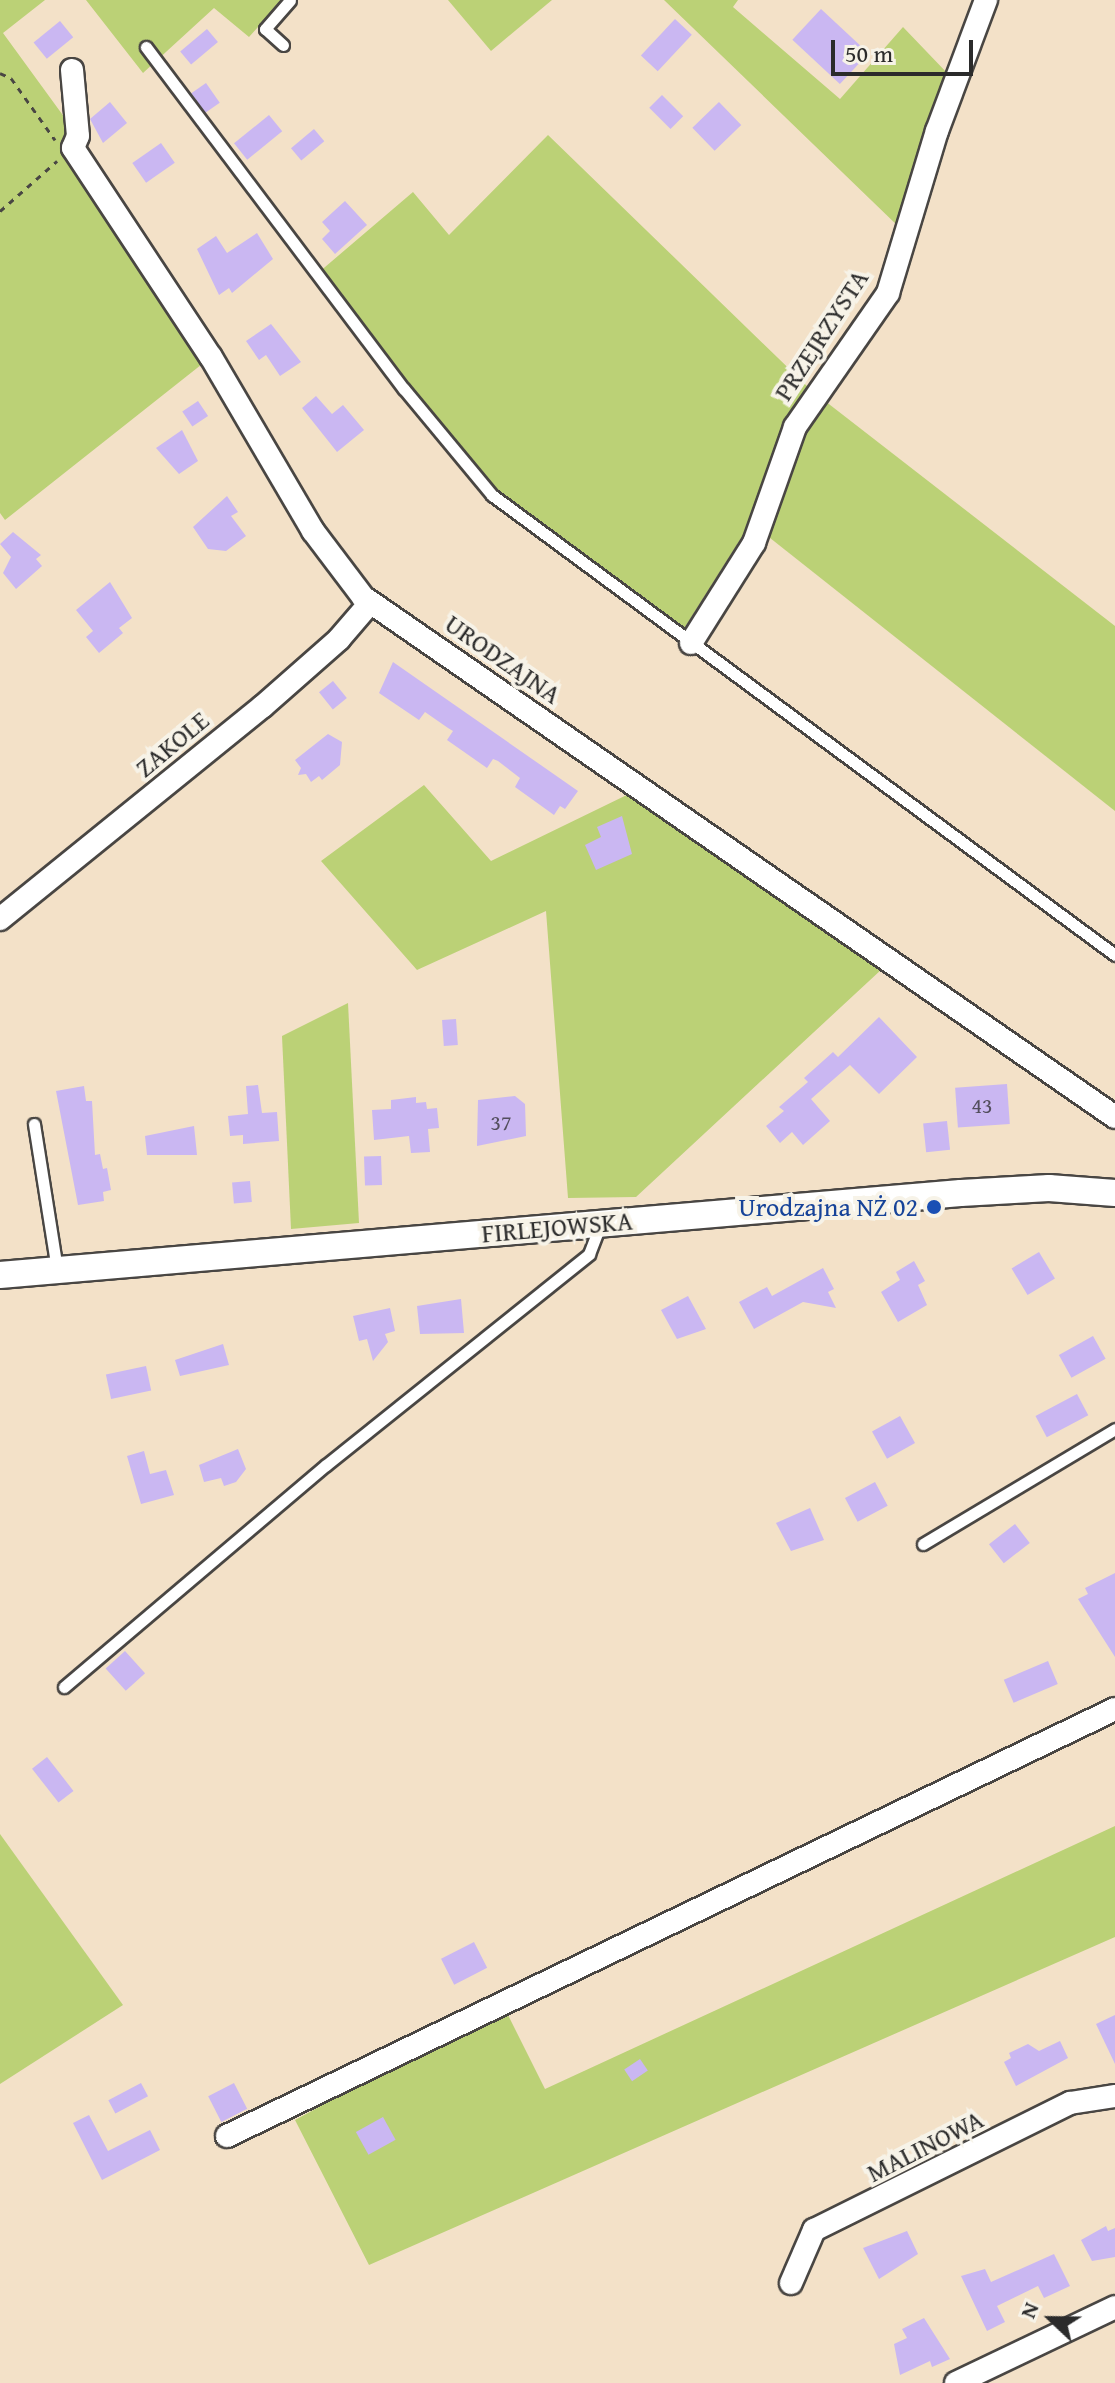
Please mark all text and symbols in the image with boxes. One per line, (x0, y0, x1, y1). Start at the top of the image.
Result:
scale bar (835, 24, 977, 74)
text: 50 m (845, 36, 893, 71)
street label: PRZEJRZYSTA (767, 264, 875, 406)
street label: URODZAJNA (439, 608, 567, 710)
street label: ZAKOLE (129, 704, 215, 784)
house number: 43 (971, 1093, 993, 1119)
house number: 37 (490, 1110, 512, 1136)
place label: Urodzajna NŻ 02 (739, 1191, 918, 1223)
marker: Urodzajna NŻ 02 (925, 1198, 943, 1216)
street label: FIRLEJOWSKA (480, 1205, 634, 1249)
street label: MALINOWA (862, 2103, 988, 2189)
north arrow (1011, 2279, 1091, 2359)
text: N (1011, 2297, 1046, 2323)

